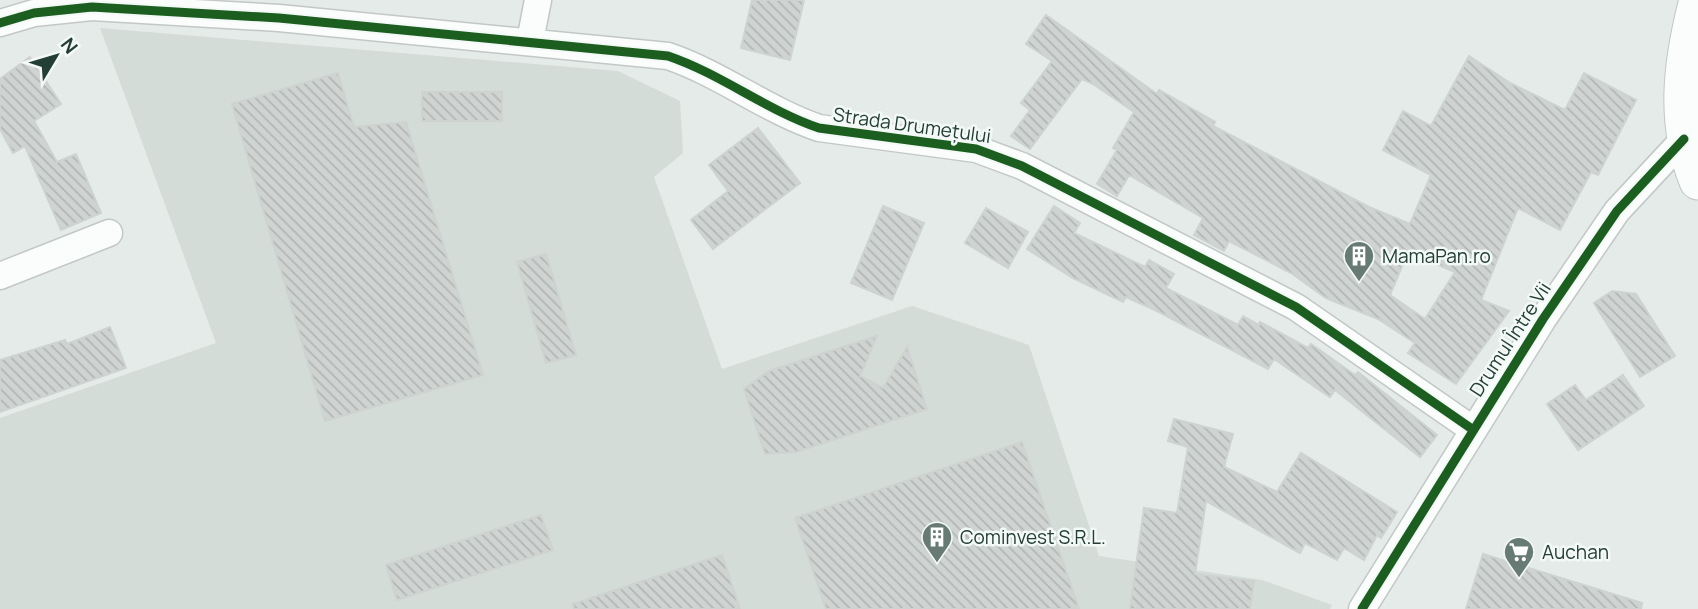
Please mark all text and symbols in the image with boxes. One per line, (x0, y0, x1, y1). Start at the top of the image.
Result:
north arrow (21, 21, 91, 91)
text: N (55, 32, 84, 59)
street label: Strada Drumețului (831, 101, 993, 149)
building icon: MamaPan.ro (1342, 239, 1376, 283)
place label: MamaPan.ro (1382, 243, 1491, 269)
street label: Drumul Între Vii (1463, 277, 1557, 401)
building icon: Cominvest S.R.L. (920, 520, 954, 564)
place label: Cominvest S.R.L. (960, 524, 1106, 550)
supermarket icon: Auchan (1502, 535, 1536, 579)
place label: Auchan (1542, 539, 1609, 565)

